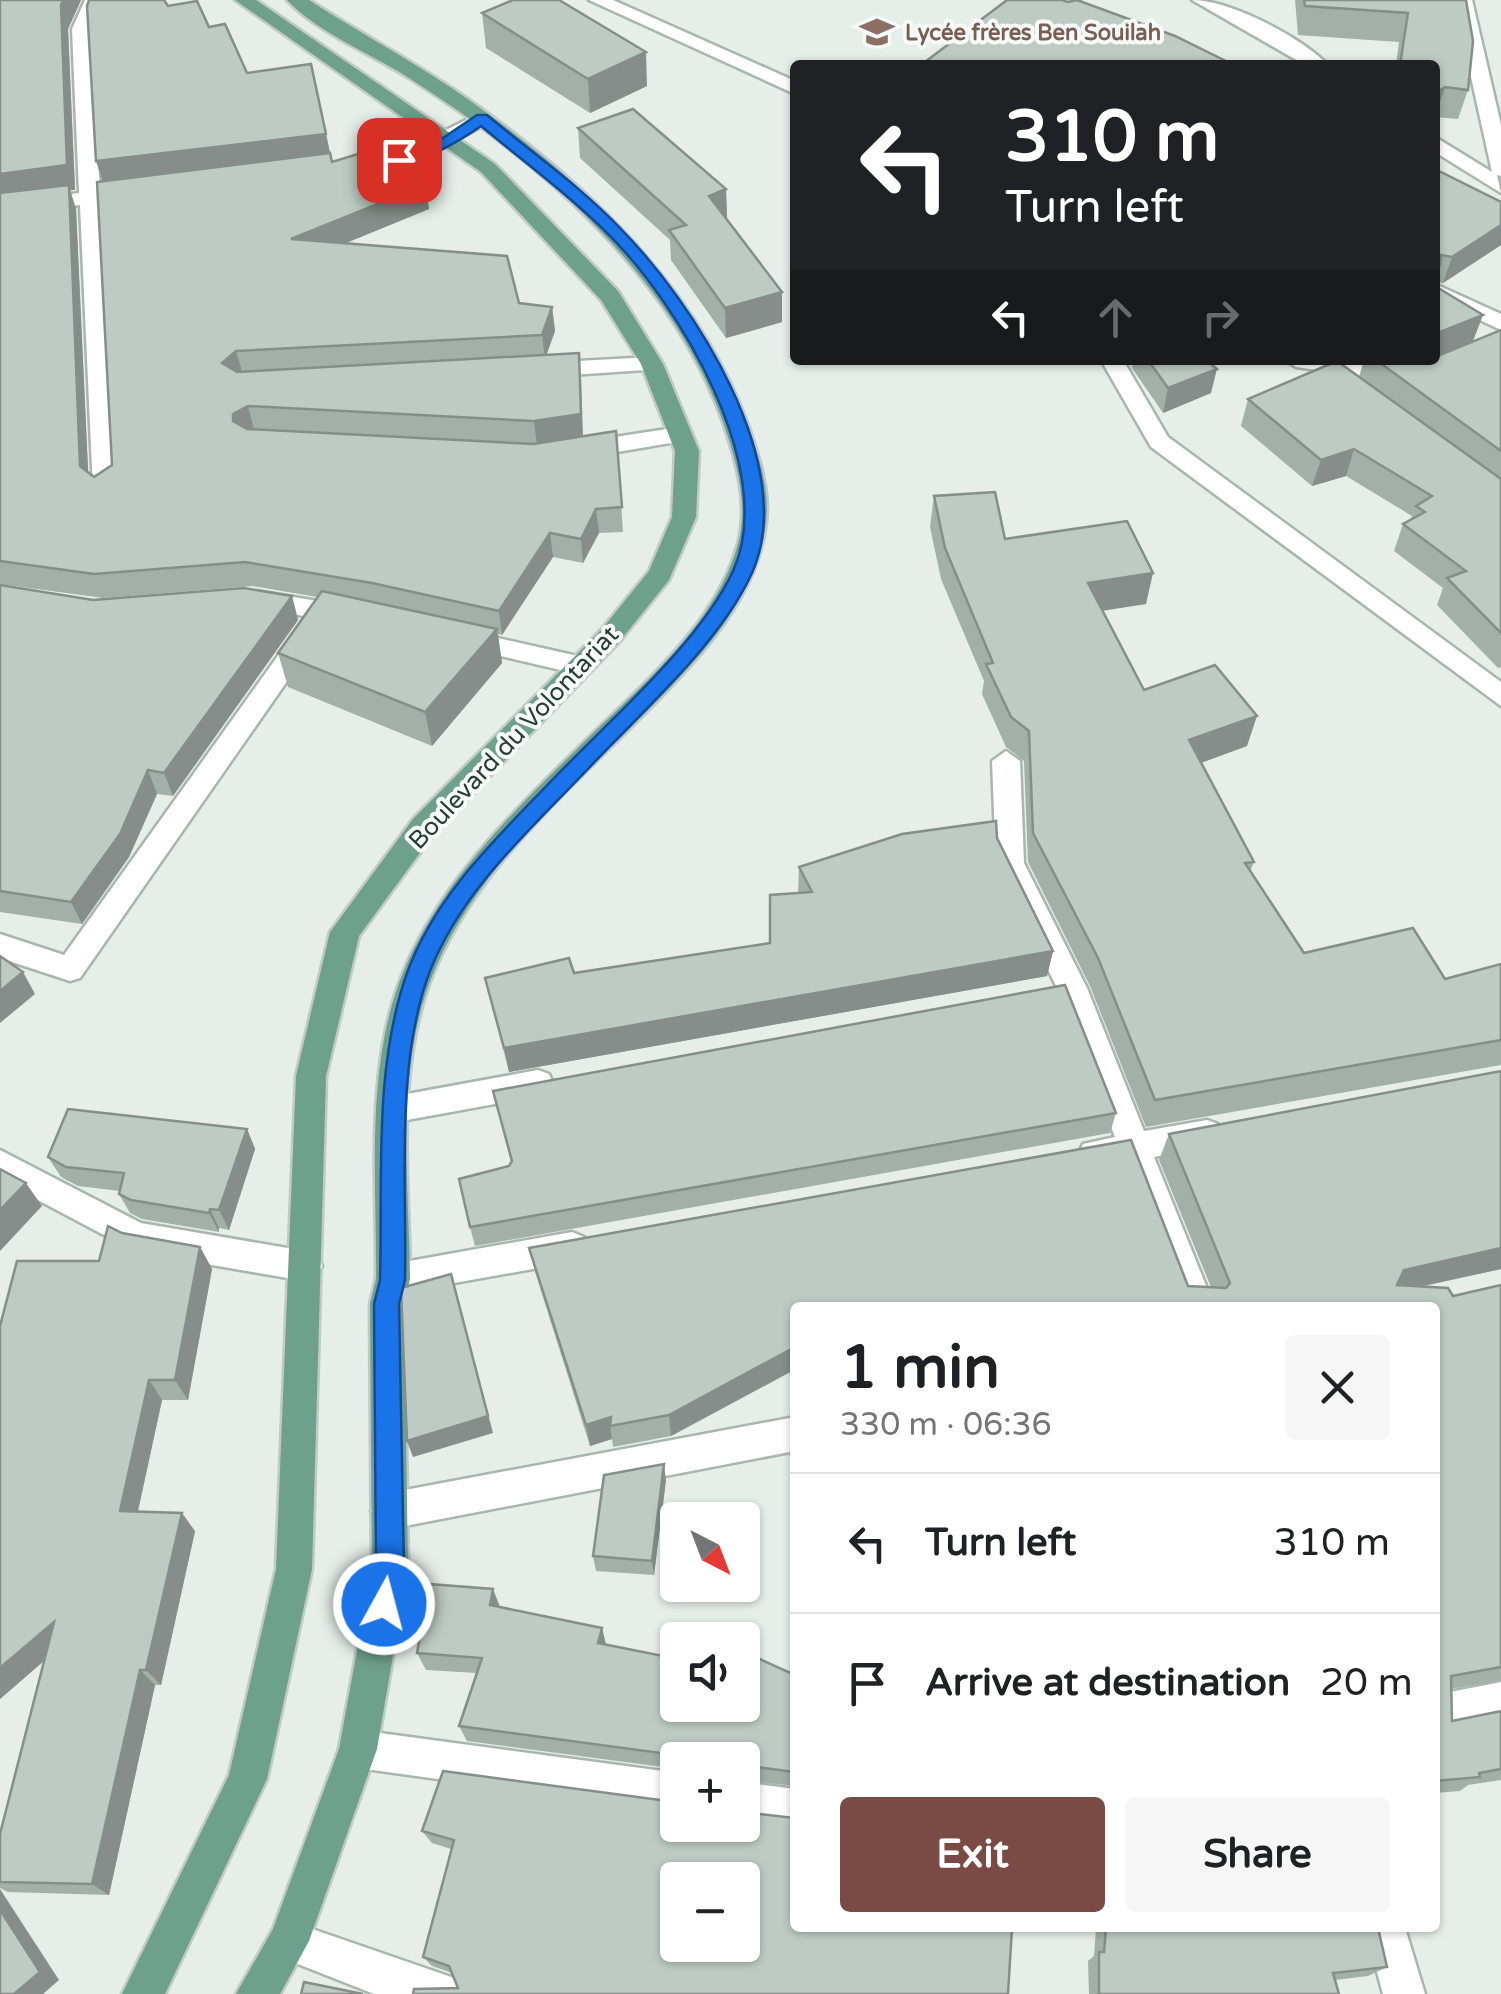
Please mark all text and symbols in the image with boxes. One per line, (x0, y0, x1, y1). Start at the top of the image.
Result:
school or university icon: Lycée frères Ben Souilah (858, 13, 896, 51)
place label: Lycée frères Ben Souilah (905, 20, 1161, 46)
text: 310 m (1005, 96, 1219, 180)
icon: left (840, 100, 970, 230)
pin (357, 118, 442, 203)
icon: arrive (372, 133, 427, 188)
text: Turn left (1005, 181, 1184, 235)
icon: left (983, 290, 1038, 345)
icon: ahead (1088, 290, 1143, 345)
icon: right (1193, 290, 1248, 345)
street label: Boulevard du Volontariat (402, 620, 625, 856)
text: 1 min (840, 1332, 1000, 1404)
button: close (1285, 1335, 1390, 1440)
text: 330 m · 06:36 (840, 1406, 1052, 1444)
north arrow (660, 1502, 760, 1602)
map controls (660, 1502, 760, 1962)
icon: left (840, 1516, 895, 1571)
text: Turn left (925, 1520, 1076, 1566)
text: 310 m (1274, 1520, 1390, 1566)
position arrow (332, 1552, 436, 1656)
button: sound (660, 1622, 760, 1722)
icon: arrive (840, 1656, 895, 1711)
text: Arrive at destination (925, 1660, 1290, 1706)
text: 20 m (1320, 1660, 1413, 1706)
button: + (660, 1742, 760, 1842)
button: Exit (840, 1797, 1105, 1912)
button: Share (1125, 1797, 1390, 1912)
button: − (660, 1862, 760, 1962)

